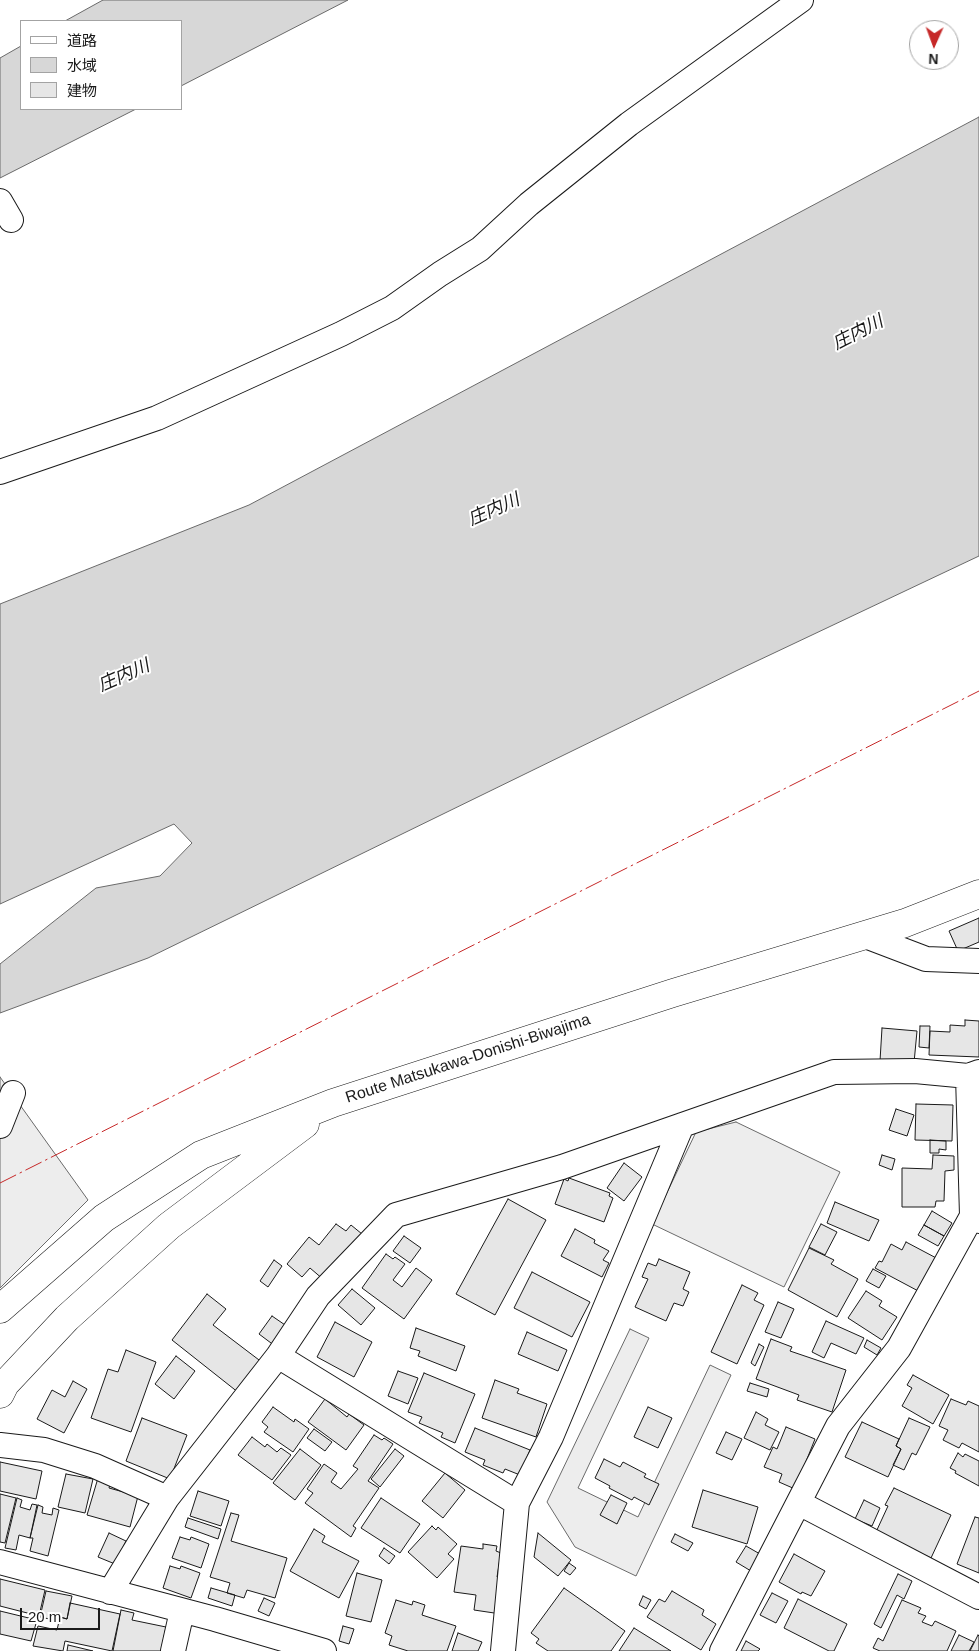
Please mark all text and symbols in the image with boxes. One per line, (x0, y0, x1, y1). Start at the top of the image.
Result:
legend (20, 20, 182, 110)
north arrow (909, 20, 959, 70)
text: 道路 (67, 32, 97, 49)
text: N (928, 51, 939, 67)
text: 水域 (67, 57, 97, 74)
text: 建物 (67, 82, 97, 99)
water label: 庄内川 (829, 311, 887, 355)
water label: 庄内川 (465, 489, 523, 531)
water label: 庄内川 (95, 655, 153, 697)
street label: Route Matsukawa-Donishi-Biwajima (343, 1010, 593, 1108)
scale bar (22, 1598, 102, 1630)
text: 20 m (28, 1608, 61, 1625)

